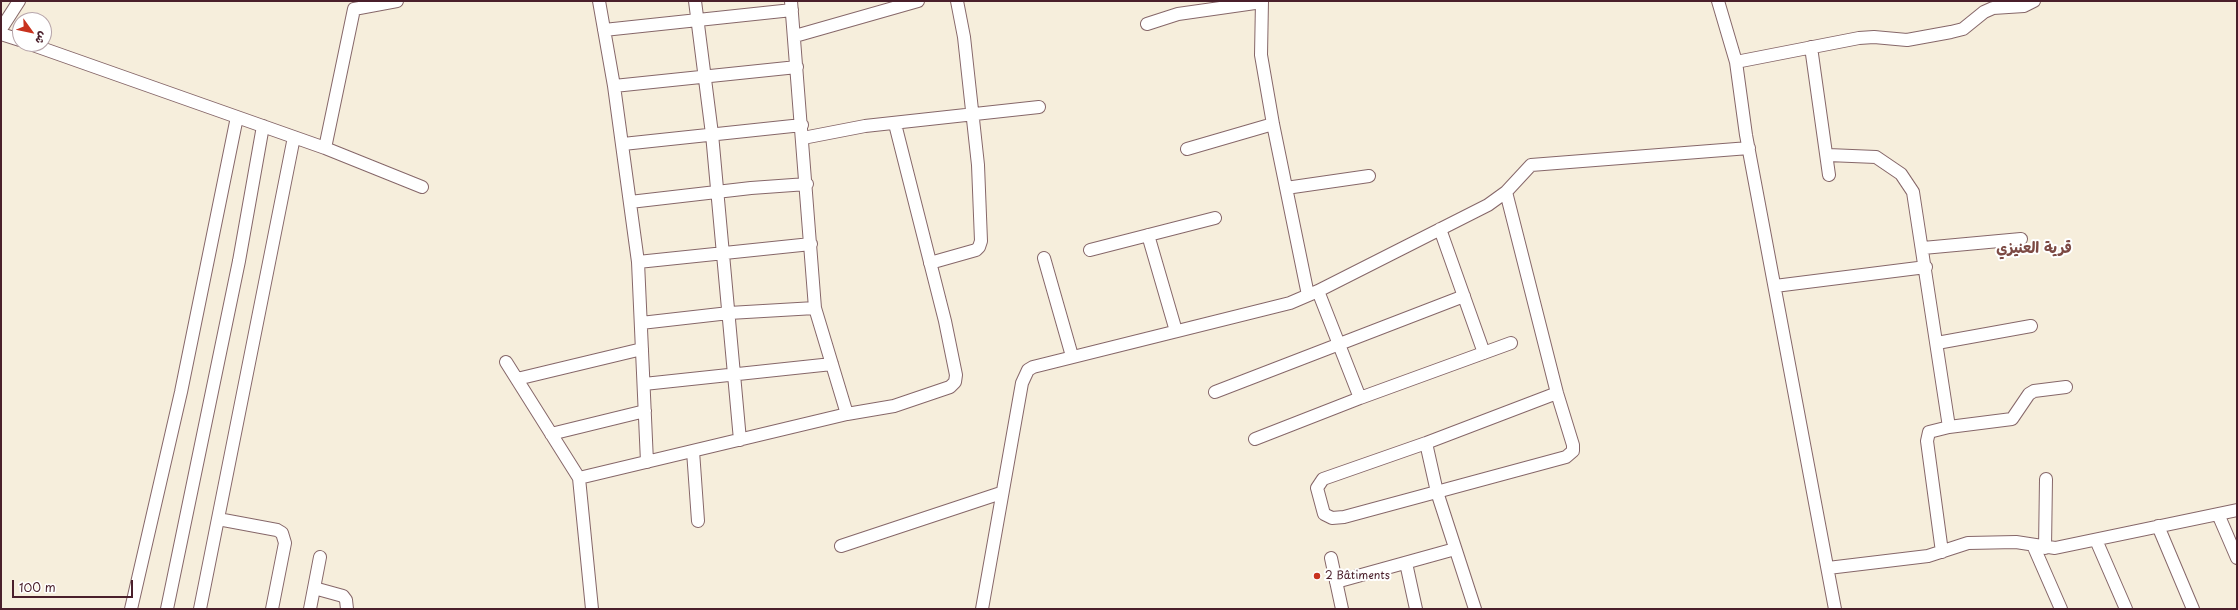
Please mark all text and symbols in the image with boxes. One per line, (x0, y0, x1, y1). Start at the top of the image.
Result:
north arrow (12, 12, 52, 52)
text: ش (31, 29, 52, 48)
district label: قرية العنيزي (1996, 240, 2072, 258)
place label: 2 Bâtiments (1325, 569, 1390, 583)
marker: 2 Bâtiments (1312, 571, 1322, 581)
scale bar (14, 572, 135, 598)
text: 100 m (19, 578, 56, 596)

